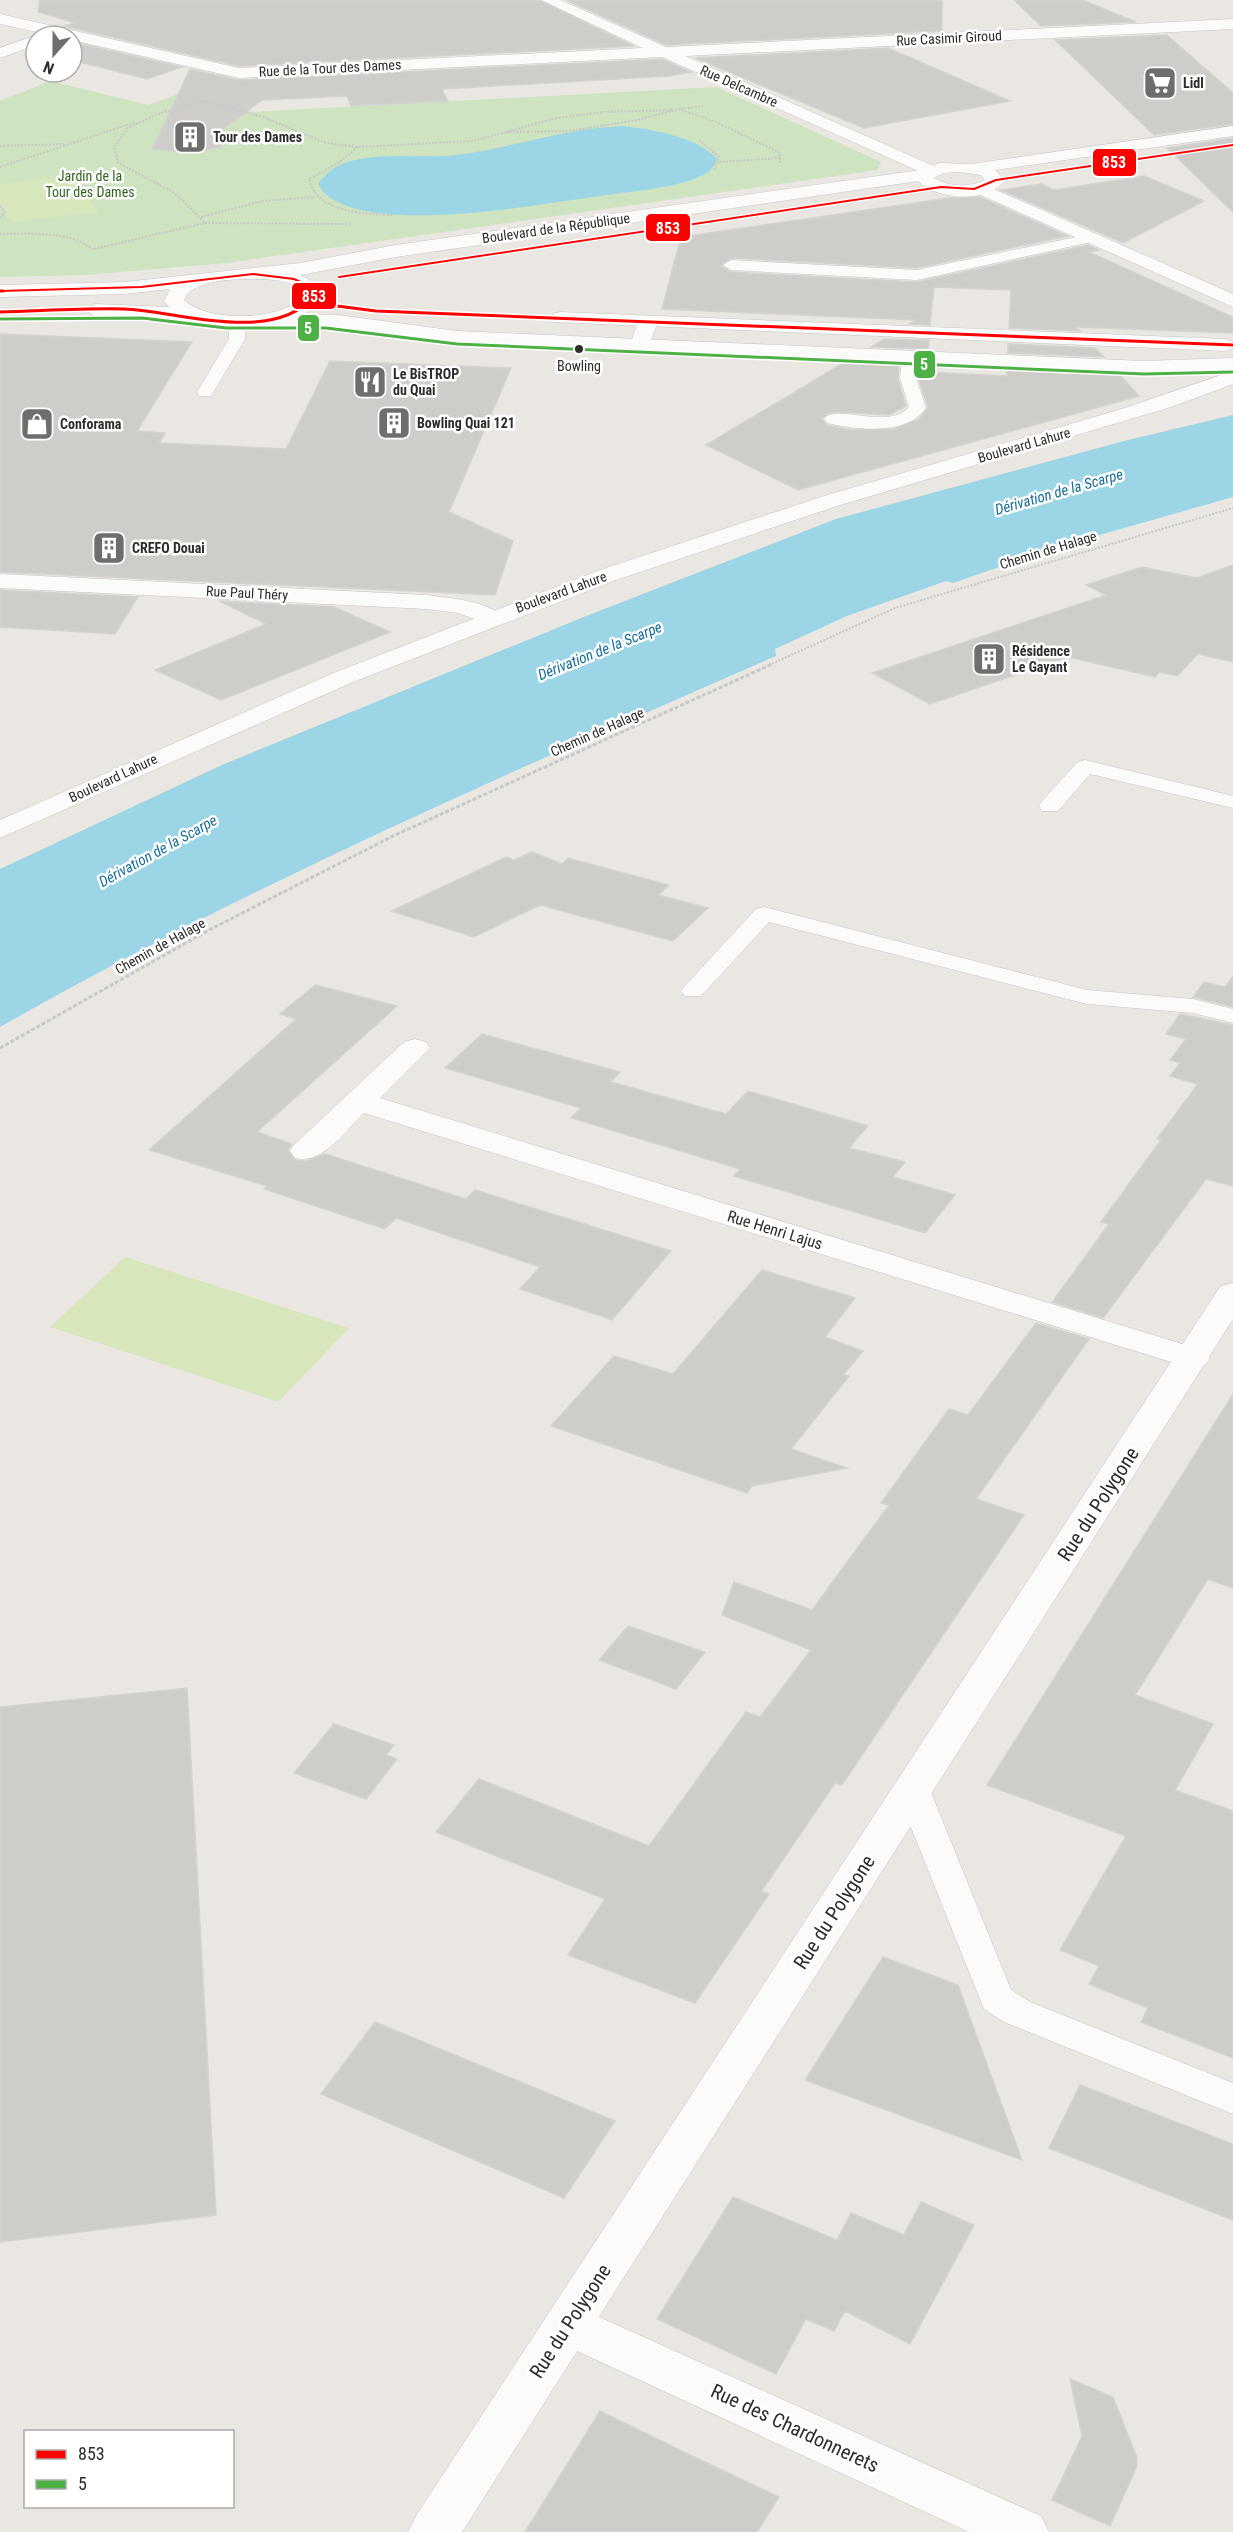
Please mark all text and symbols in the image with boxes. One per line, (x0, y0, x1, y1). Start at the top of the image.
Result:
north arrow (24, 24, 84, 84)
street label: Rue Casimir Giroud (896, 27, 1002, 49)
street label: Rue de la Tour des Dames (258, 56, 402, 80)
text: N (41, 57, 57, 78)
street label: Rue Delcambre (698, 62, 781, 110)
supermarket icon: Lidl (1142, 65, 1178, 101)
place label: Lidl (1183, 75, 1204, 91)
building icon: Tour des Dames (172, 119, 208, 155)
place label: Tour des Dames (213, 129, 302, 145)
line badge: 853 (1092, 148, 1137, 177)
text: 853 (1102, 153, 1126, 172)
park label: Jardin de la Tour des Dames (45, 168, 135, 200)
street label: Boulevard de la République (481, 210, 631, 246)
line badge: 853 (645, 213, 691, 242)
text: 853 (656, 219, 680, 238)
line badge: 853 (291, 282, 337, 310)
text: 853 (302, 287, 326, 306)
line badge: 5 (297, 314, 320, 342)
text: 5 (304, 319, 312, 338)
marker: Bowling (573, 343, 585, 355)
line badge: 5 (913, 350, 936, 379)
text: 5 (920, 355, 928, 374)
place label: Bowling (557, 358, 601, 374)
restaurant icon: Le BisTROP du Quai (352, 364, 388, 400)
place label: Le BisTROP du Quai (393, 366, 459, 398)
building icon: Bowling Quai 121 (376, 405, 412, 441)
shop icon: Conforama (19, 406, 55, 442)
place label: Bowling Quai 121 (417, 415, 515, 431)
place label: Conforama (60, 416, 122, 432)
street label: Boulevard Lahure (976, 424, 1073, 466)
water label: Dérivation de la Scarpe (993, 465, 1125, 519)
street label: Chemin de Halage (998, 528, 1099, 572)
building icon: CREFO Douai (91, 530, 127, 566)
place label: CREFO Douai (132, 540, 205, 556)
street label: Boulevard Lahure (513, 568, 609, 616)
street label: Rue Paul Théry (206, 583, 289, 603)
water label: Dérivation de la Scarpe (535, 618, 665, 684)
building icon: Résidence Le Gayant (971, 641, 1007, 677)
place label: Résidence Le Gayant (1012, 643, 1070, 675)
street label: Chemin de Halage (548, 704, 647, 760)
street label: Boulevard Lahure (66, 750, 160, 805)
water label: Dérivation de la Scarpe (96, 811, 220, 891)
street label: Chemin de Halage (112, 914, 208, 977)
street label: Rue Henri Lajus (725, 1206, 825, 1254)
street label: Rue du Polygone (1052, 1442, 1144, 1566)
street label: Rue du Polygone (788, 1850, 880, 1974)
street label: Rue du Polygone (524, 2259, 616, 2383)
street label: Rue des Chardonnerets (707, 2379, 883, 2477)
legend (24, 2430, 234, 2508)
text: 853 (78, 2443, 105, 2464)
text: 5 (78, 2473, 87, 2494)

